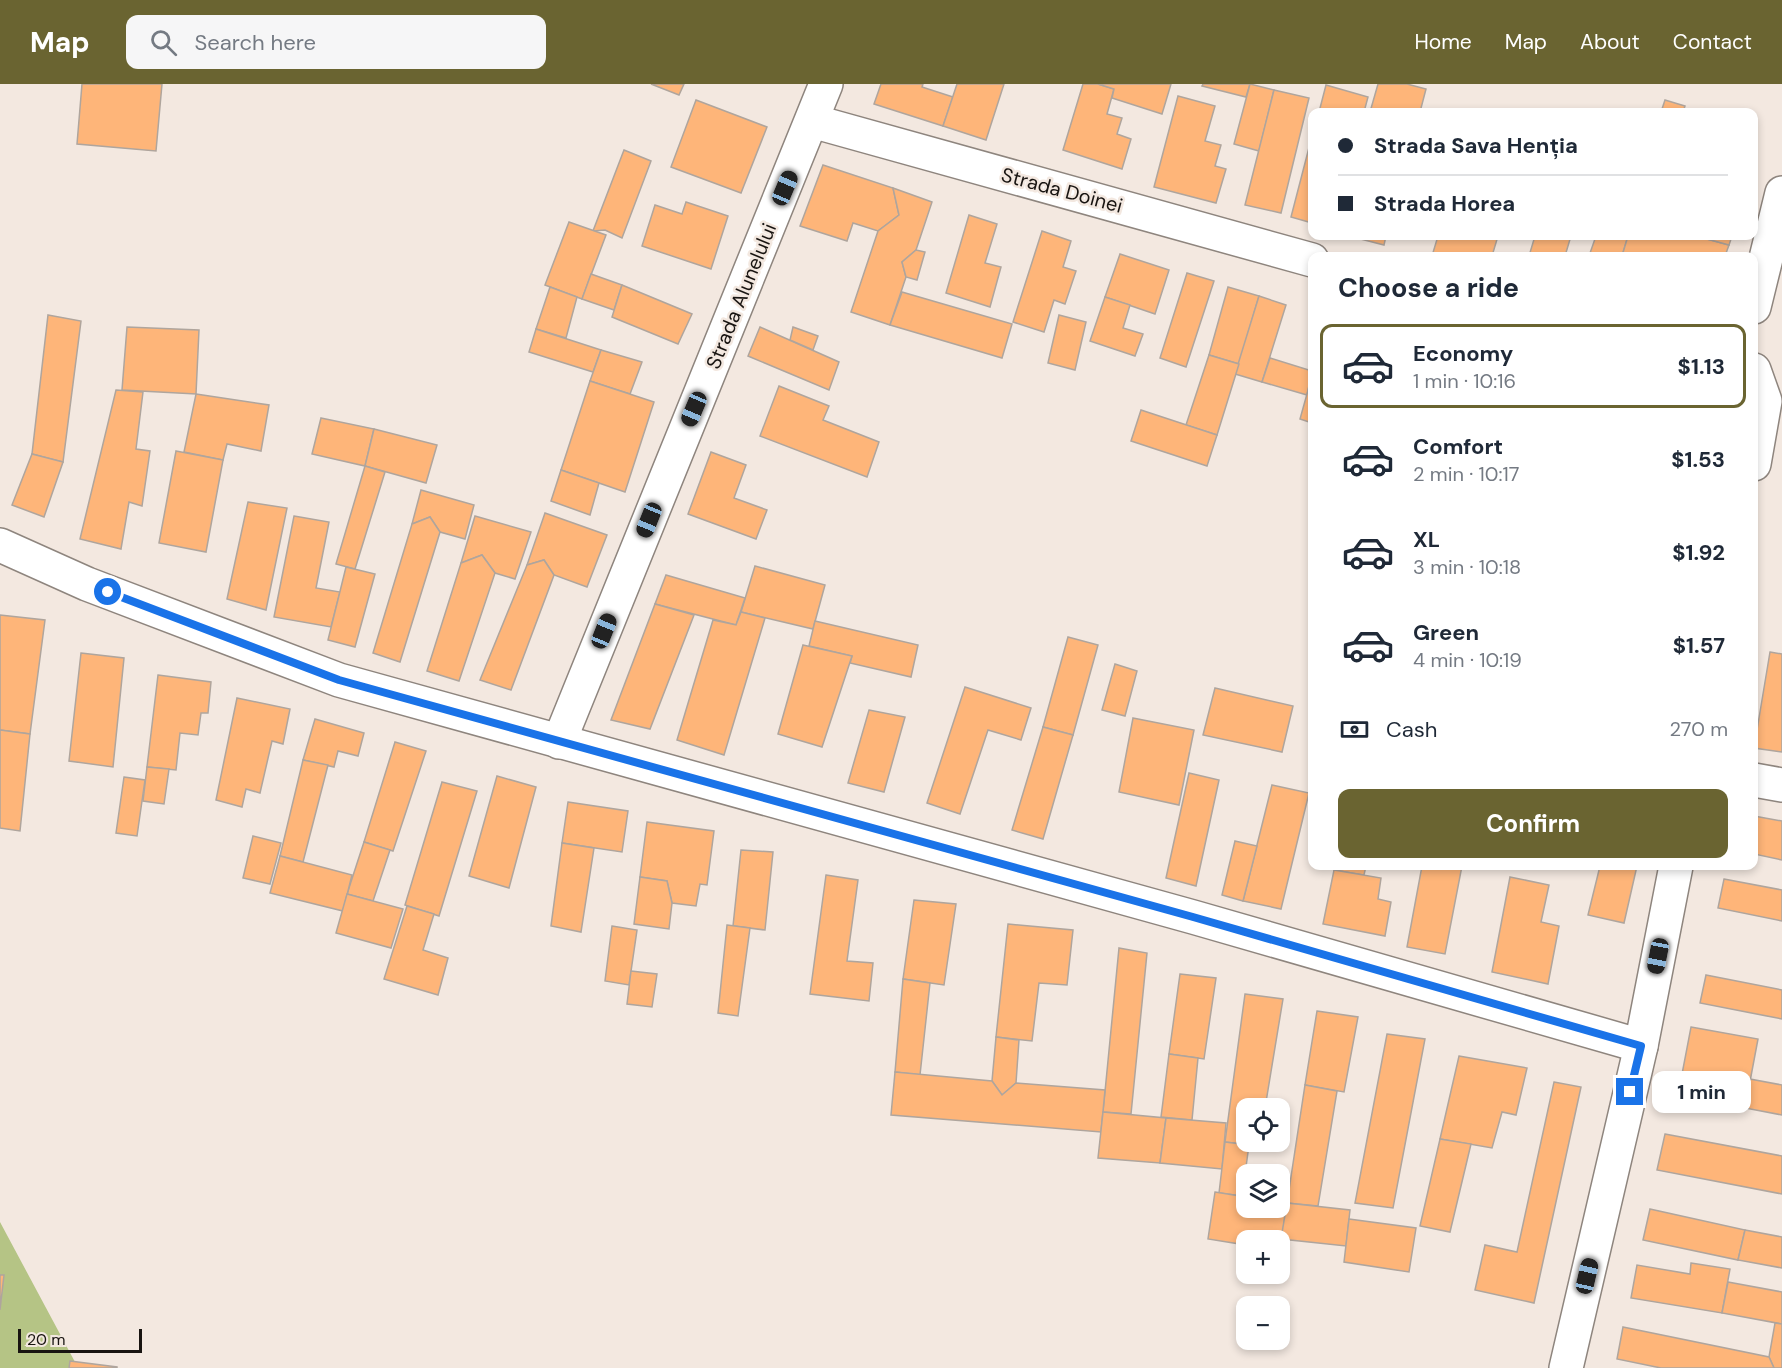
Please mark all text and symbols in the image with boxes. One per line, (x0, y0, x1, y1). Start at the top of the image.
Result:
search box (126, 15, 546, 69)
text: Map (30, 24, 90, 61)
icon: search (147, 26, 180, 59)
text: Search here (195, 28, 316, 57)
text: Home (1414, 28, 1472, 56)
text: Map (1505, 28, 1547, 56)
text: About (1580, 28, 1640, 56)
text: Contact (1673, 28, 1752, 56)
text: Strada Sava Henția (1374, 131, 1578, 160)
street label: Strada Doinei (998, 161, 1126, 219)
car (770, 168, 800, 208)
text: Strada Horea (1374, 189, 1515, 218)
street label: Strada Alunelului (700, 219, 782, 373)
text: Choose a ride (1338, 270, 1519, 305)
icon: car (1341, 339, 1395, 393)
text: Economy (1413, 339, 1513, 368)
text: $1.13 (1678, 352, 1725, 381)
text: 1 min · 10:16 (1413, 368, 1516, 394)
car (679, 389, 709, 429)
icon: car (1341, 432, 1395, 486)
text: Comfort (1413, 432, 1503, 461)
text: $1.53 (1671, 445, 1725, 474)
text: 2 min · 10:17 (1413, 461, 1519, 487)
car (634, 500, 664, 540)
icon: car (1341, 525, 1395, 579)
text: XL (1413, 525, 1440, 554)
text: $1.92 (1672, 538, 1725, 567)
text: 3 min · 10:18 (1413, 554, 1521, 580)
route start (94, 578, 121, 605)
car (589, 611, 619, 651)
icon: car (1341, 618, 1395, 672)
text: Green (1413, 618, 1479, 647)
text: $1.57 (1673, 631, 1725, 660)
text: 4 min · 10:19 (1413, 647, 1522, 673)
icon: cash (1338, 713, 1371, 746)
text: Cash (1386, 715, 1437, 744)
text: 270 m (1670, 716, 1728, 742)
button: Confirm (1338, 789, 1728, 858)
car (1646, 937, 1670, 975)
callout: 1 min (1651, 1071, 1750, 1113)
route end (1616, 1078, 1643, 1105)
text: 1 min (1677, 1079, 1726, 1105)
map controls (1236, 1098, 1290, 1350)
button: locate (1236, 1098, 1290, 1152)
button: layers (1236, 1164, 1290, 1218)
button: + (1236, 1230, 1290, 1284)
car (1574, 1256, 1600, 1296)
button: − (1236, 1296, 1290, 1350)
scale bar (18, 1326, 142, 1354)
text: 20 m (27, 1329, 66, 1350)

